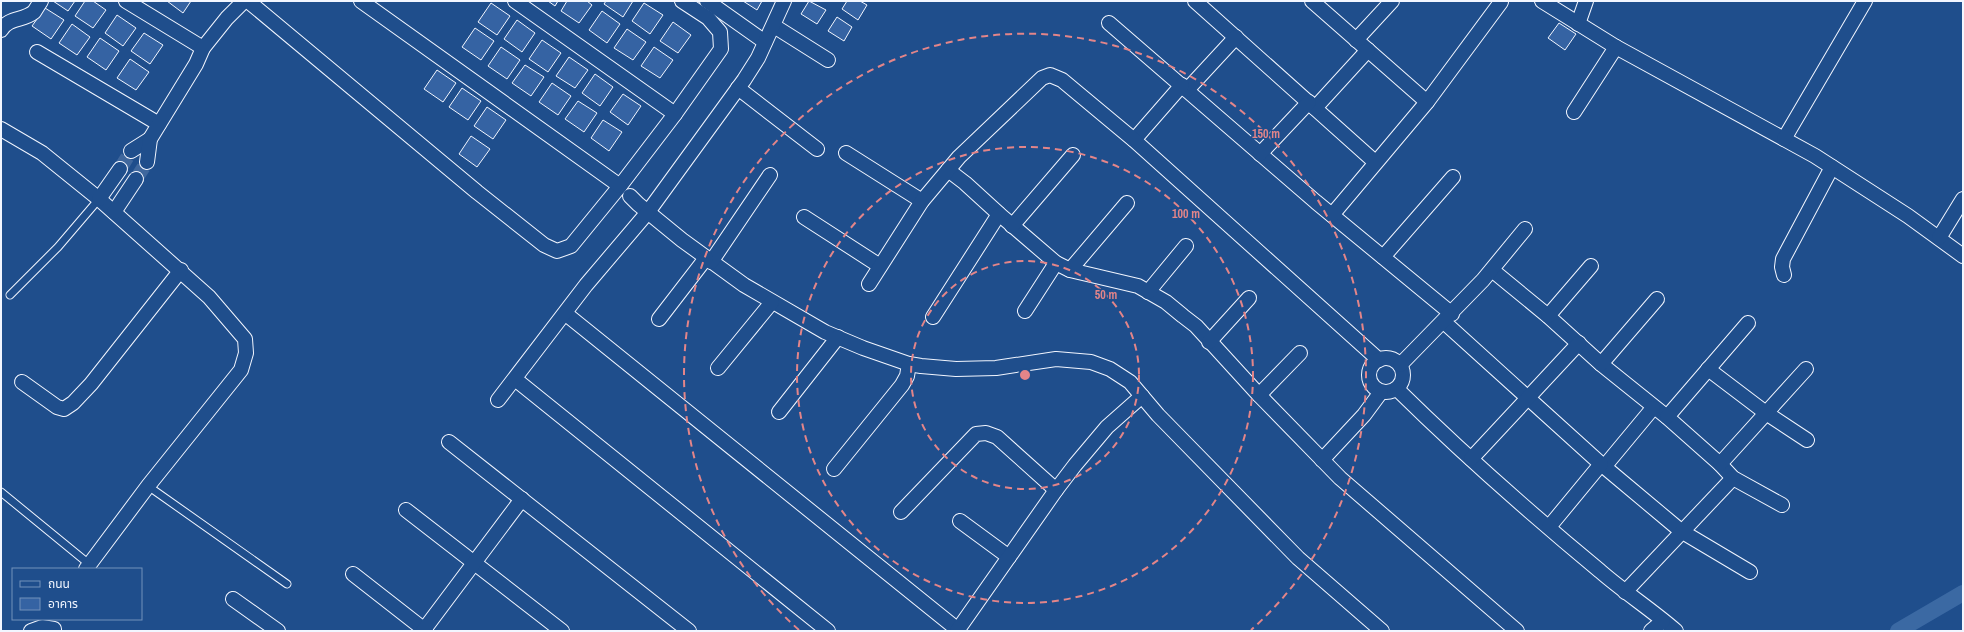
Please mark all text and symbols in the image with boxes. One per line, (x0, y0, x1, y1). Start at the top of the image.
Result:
text: 150 m (1252, 126, 1280, 142)
text: 100 m (1172, 206, 1200, 222)
text: 50 m (1095, 287, 1117, 303)
centre of rings (1018, 368, 1032, 382)
legend (12, 568, 142, 620)
text: ถนน (48, 576, 70, 592)
text: อาคาร (48, 596, 78, 612)

